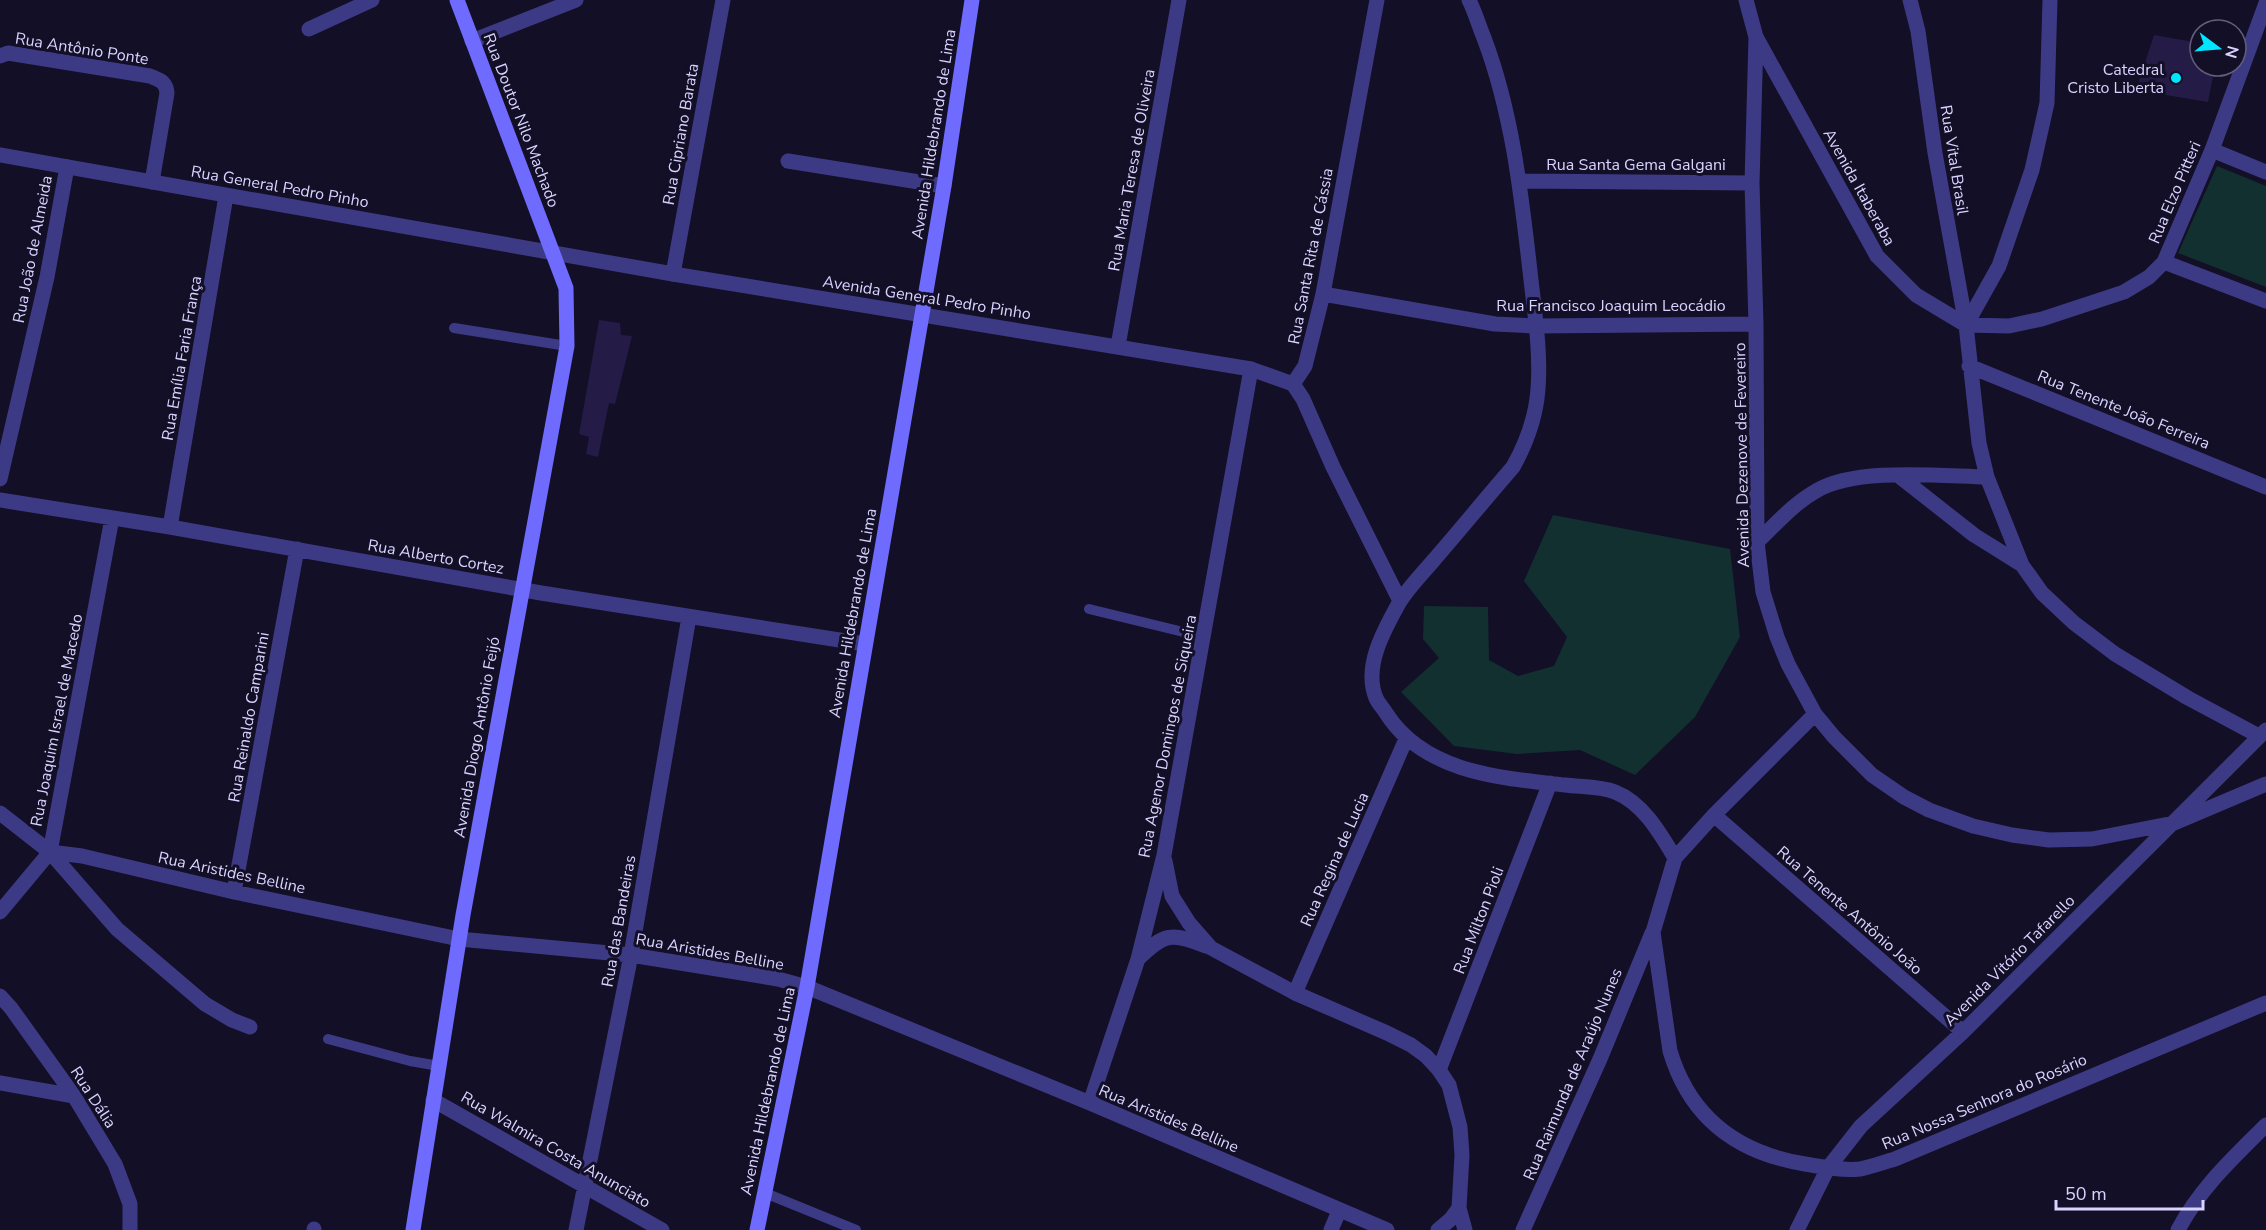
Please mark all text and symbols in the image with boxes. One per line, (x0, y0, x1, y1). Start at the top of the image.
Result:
north arrow (2188, 18, 2248, 78)
street label: Rua Antônio Ponte (13, 28, 150, 70)
street label: Avenida Hildebrando de Lima (907, 28, 961, 241)
street label: Rua Doutor Nilo Machado (478, 30, 564, 211)
text: N (2219, 43, 2244, 61)
place label: Catedral Cristo Liberta (2067, 59, 2164, 99)
street label: Rua Cipriano Barata (658, 62, 704, 207)
street label: Rua Maria Teresa de Oliveira (1103, 67, 1161, 273)
marker: Catedral Cristo Liberta (2169, 71, 2183, 85)
street label: Rua Vital Brasil (1934, 104, 1974, 217)
street label: Avenida Itaberaba (1818, 125, 1900, 250)
street label: Rua Elzo Pitteri (2143, 138, 2206, 247)
street label: Rua Santa Gema Galgani (1546, 154, 1726, 176)
street label: Rua General Pedro Pinho (189, 161, 371, 213)
street label: Rua Santa Rita de Cássia (1283, 166, 1339, 346)
street label: Rua João de Almeida (8, 174, 58, 325)
street label: Avenida General Pedro Pinho (821, 271, 1033, 325)
street label: Rua Emília Faria França (157, 274, 207, 442)
street label: Rua Francisco Joaquim Leocádio (1496, 295, 1726, 317)
street label: Avenida Dezenove de Fevereiro (1729, 342, 1755, 568)
street label: Rua Tenente João Ferreira (2034, 365, 2213, 455)
street label: Avenida Hildebrando de Lima (824, 507, 882, 720)
street label: Rua Alberto Cortez (366, 534, 506, 580)
street label: Rua Joaquim Israel de Macedo (26, 612, 88, 828)
street label: Rua Agenor Domingos de Siqueira (1134, 613, 1202, 860)
street label: Rua Reinaldo Camparini (223, 630, 275, 804)
street label: Avenida Diogo Antônio Feijó (448, 635, 506, 839)
street label: Rua Regina de Lucia (1295, 789, 1374, 930)
street label: Rua Tenente Antônio João (1772, 841, 1927, 980)
street label: Rua Aristides Belline (156, 847, 307, 899)
street label: Rua das Bandeiras (597, 853, 641, 989)
street label: Rua Milton Pioli (1448, 864, 1509, 977)
street label: Avenida Vitório Tafarello (1939, 890, 2080, 1031)
street label: Rua Aristides Belline (634, 928, 786, 976)
street label: Rua Raimunda de Araújo Nunes (1518, 965, 1628, 1184)
street label: Avenida Hildebrando de Lima (735, 985, 801, 1197)
street label: Rua Nossa Senhora do Rosário (1878, 1049, 2090, 1155)
street label: Rua Dália (65, 1062, 121, 1133)
street label: Rua Aristides Belline (1095, 1079, 1242, 1158)
street label: Rua Walmira Costa Anunciato (457, 1086, 654, 1213)
scale bar (2056, 1173, 2203, 1211)
text: 50 m (2065, 1182, 2107, 1206)

